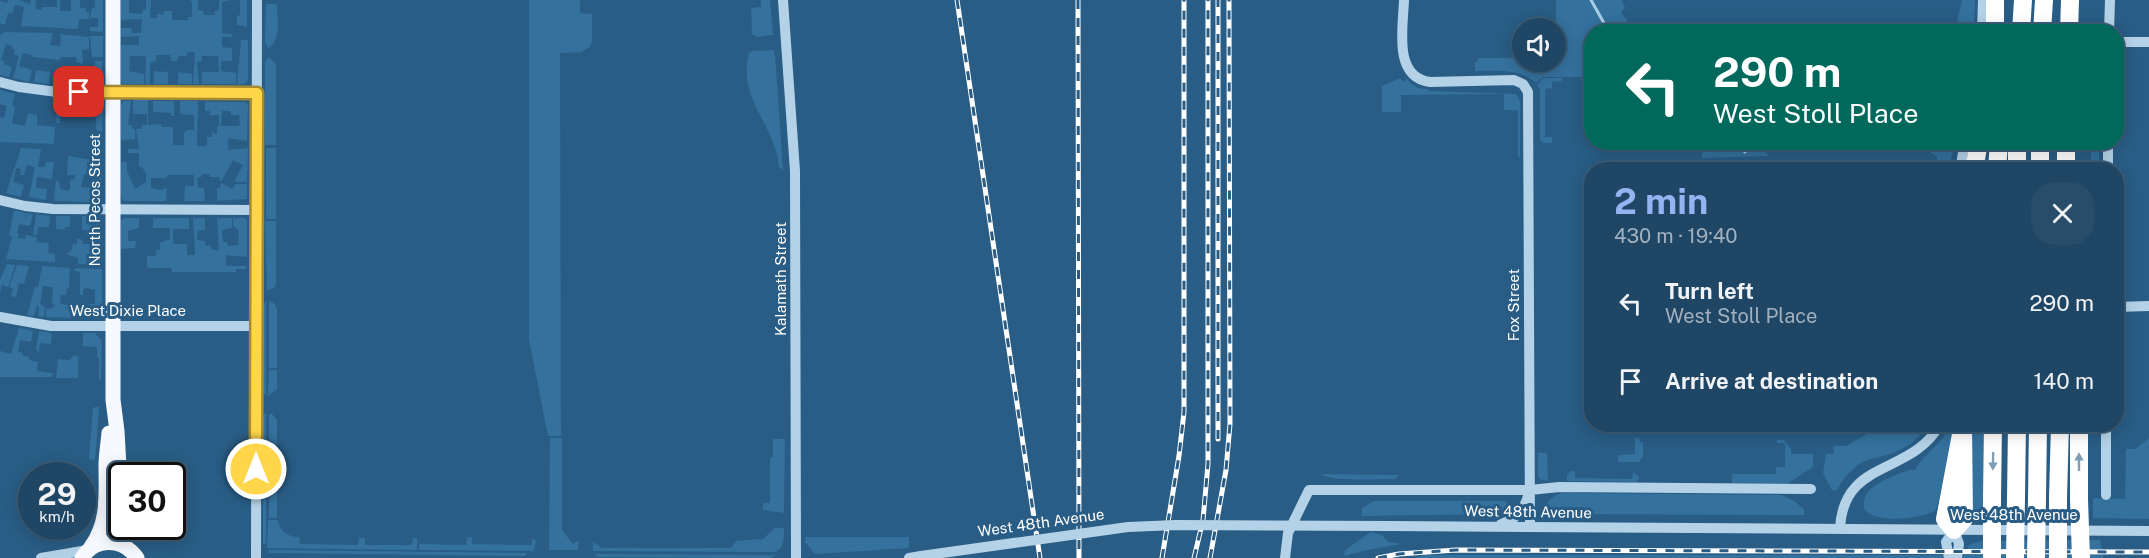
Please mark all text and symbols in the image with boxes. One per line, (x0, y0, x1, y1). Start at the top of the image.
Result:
map controls (1512, 18, 1566, 72)
button: sound (1512, 18, 1566, 72)
text: 290 m (1713, 47, 1841, 96)
icon: left (1614, 48, 1692, 126)
pin (53, 66, 104, 117)
icon: arrive (62, 75, 95, 108)
text: West Stoll Place (1713, 97, 1919, 129)
street label: North Pecos Street (86, 133, 103, 266)
text: 2 min (1614, 180, 1708, 222)
button: close (2031, 182, 2094, 245)
street label: Kalamath Street (772, 222, 789, 336)
text: 430 m · 19:40 (1614, 224, 1737, 248)
street label: Fox Street (1505, 269, 1522, 341)
text: Turn left (1665, 278, 1754, 304)
icon: left (1614, 287, 1647, 320)
text: 290 m (2029, 290, 2094, 316)
street label: West Dixie Place (70, 302, 186, 319)
text: West Stoll Place (1665, 304, 1817, 328)
icon: arrive (1614, 365, 1647, 398)
text: Arrive at destination (1665, 368, 1878, 394)
text: 140 m (2033, 368, 2094, 394)
position arrow (224, 437, 288, 501)
one-way arrow (1988, 452, 1997, 471)
one-way arrow (2074, 452, 2084, 471)
speed limit sign: 30 (108, 462, 186, 540)
text: 29 (38, 476, 76, 512)
street label: West 48th Avenue (1464, 502, 1592, 521)
street label: West 48th Avenue (976, 505, 1105, 540)
street label: West 48th Avenue (1950, 506, 2078, 523)
text: km/h (39, 508, 75, 525)

